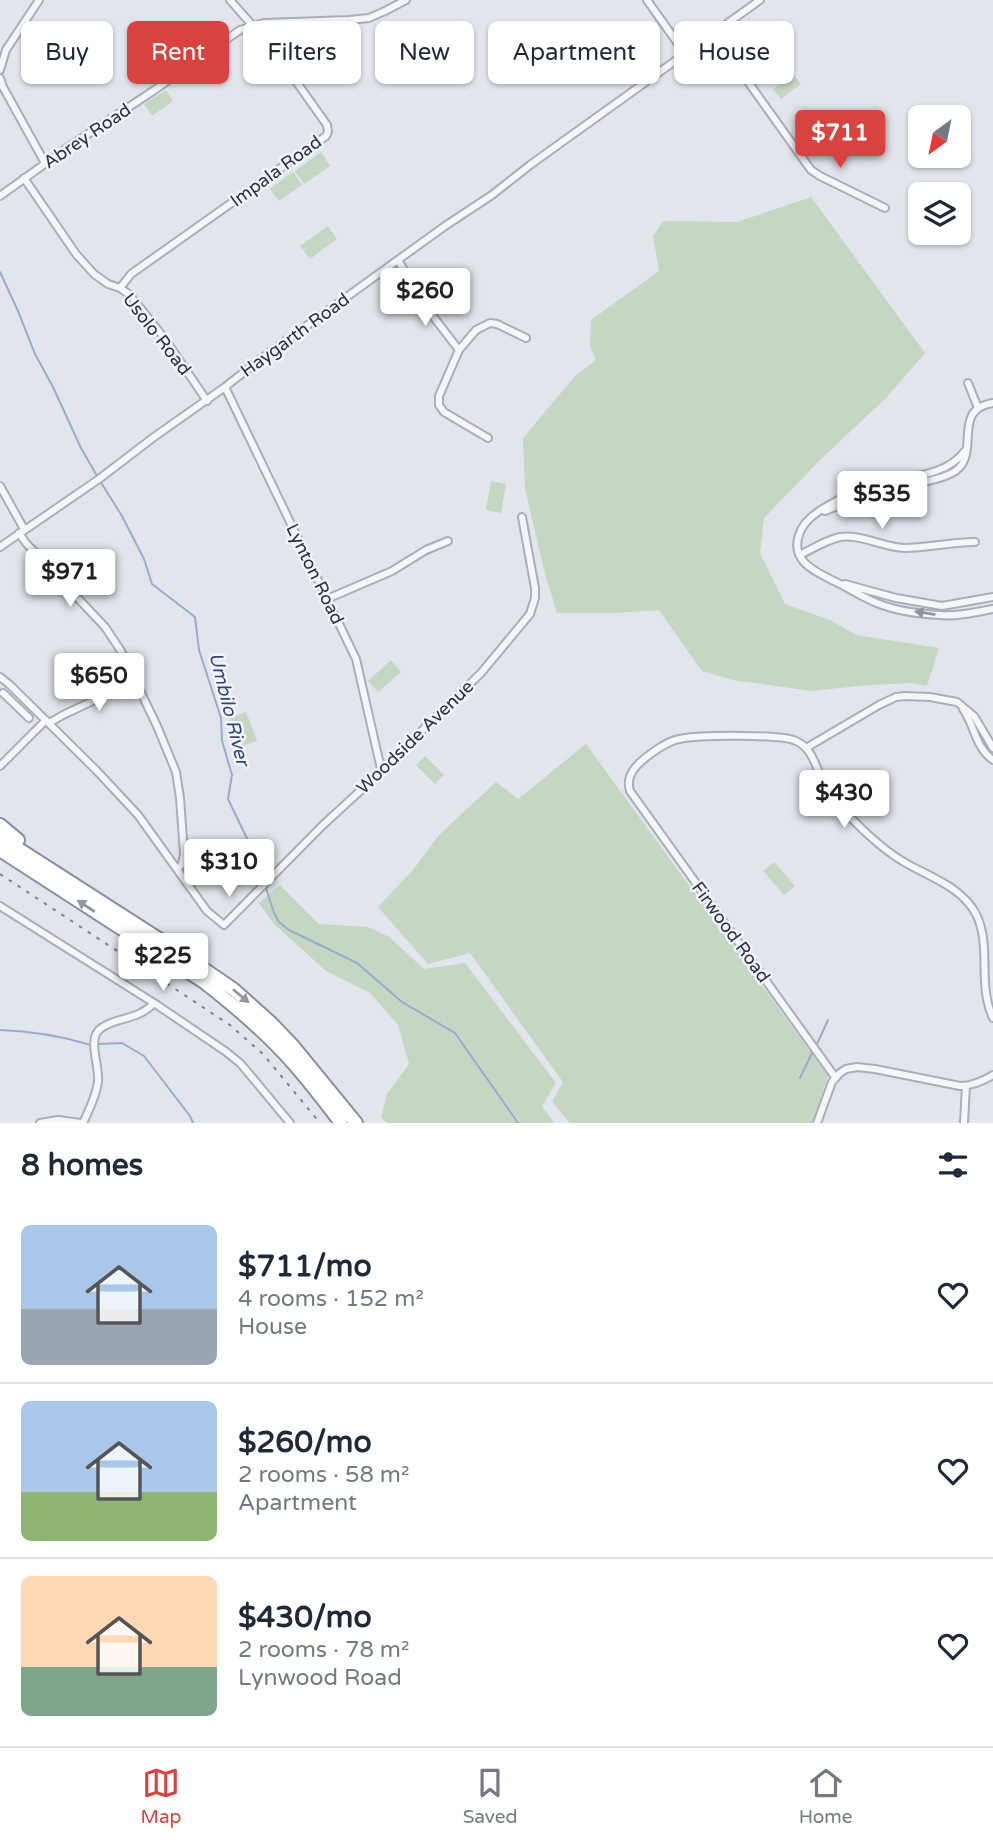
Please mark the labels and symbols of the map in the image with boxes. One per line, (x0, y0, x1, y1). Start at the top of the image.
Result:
street label: Abrey Road (39, 99, 135, 173)
north arrow (908, 105, 971, 168)
pin: $711 (799, 110, 881, 170)
street label: Impala Road (226, 131, 326, 211)
pin: $260 (384, 268, 466, 328)
street label: Haygarth Road (236, 288, 354, 382)
street label: Usolo Road (118, 289, 196, 379)
pin: $535 (841, 472, 923, 531)
street label: Lynton Road (281, 520, 349, 628)
pin: $971 (29, 550, 111, 609)
one-way arrow (914, 608, 936, 619)
water label: Umbilo River (204, 650, 254, 770)
pin: $650 (58, 654, 140, 713)
street label: Woodside Avenue (352, 675, 478, 799)
pin: $430 (803, 770, 885, 830)
pin: $310 (188, 839, 270, 899)
street label: Firwood Road (687, 877, 775, 987)
one-way arrow (76, 900, 96, 913)
pin: $225 (122, 934, 204, 993)
one-way arrow (232, 988, 249, 1003)

